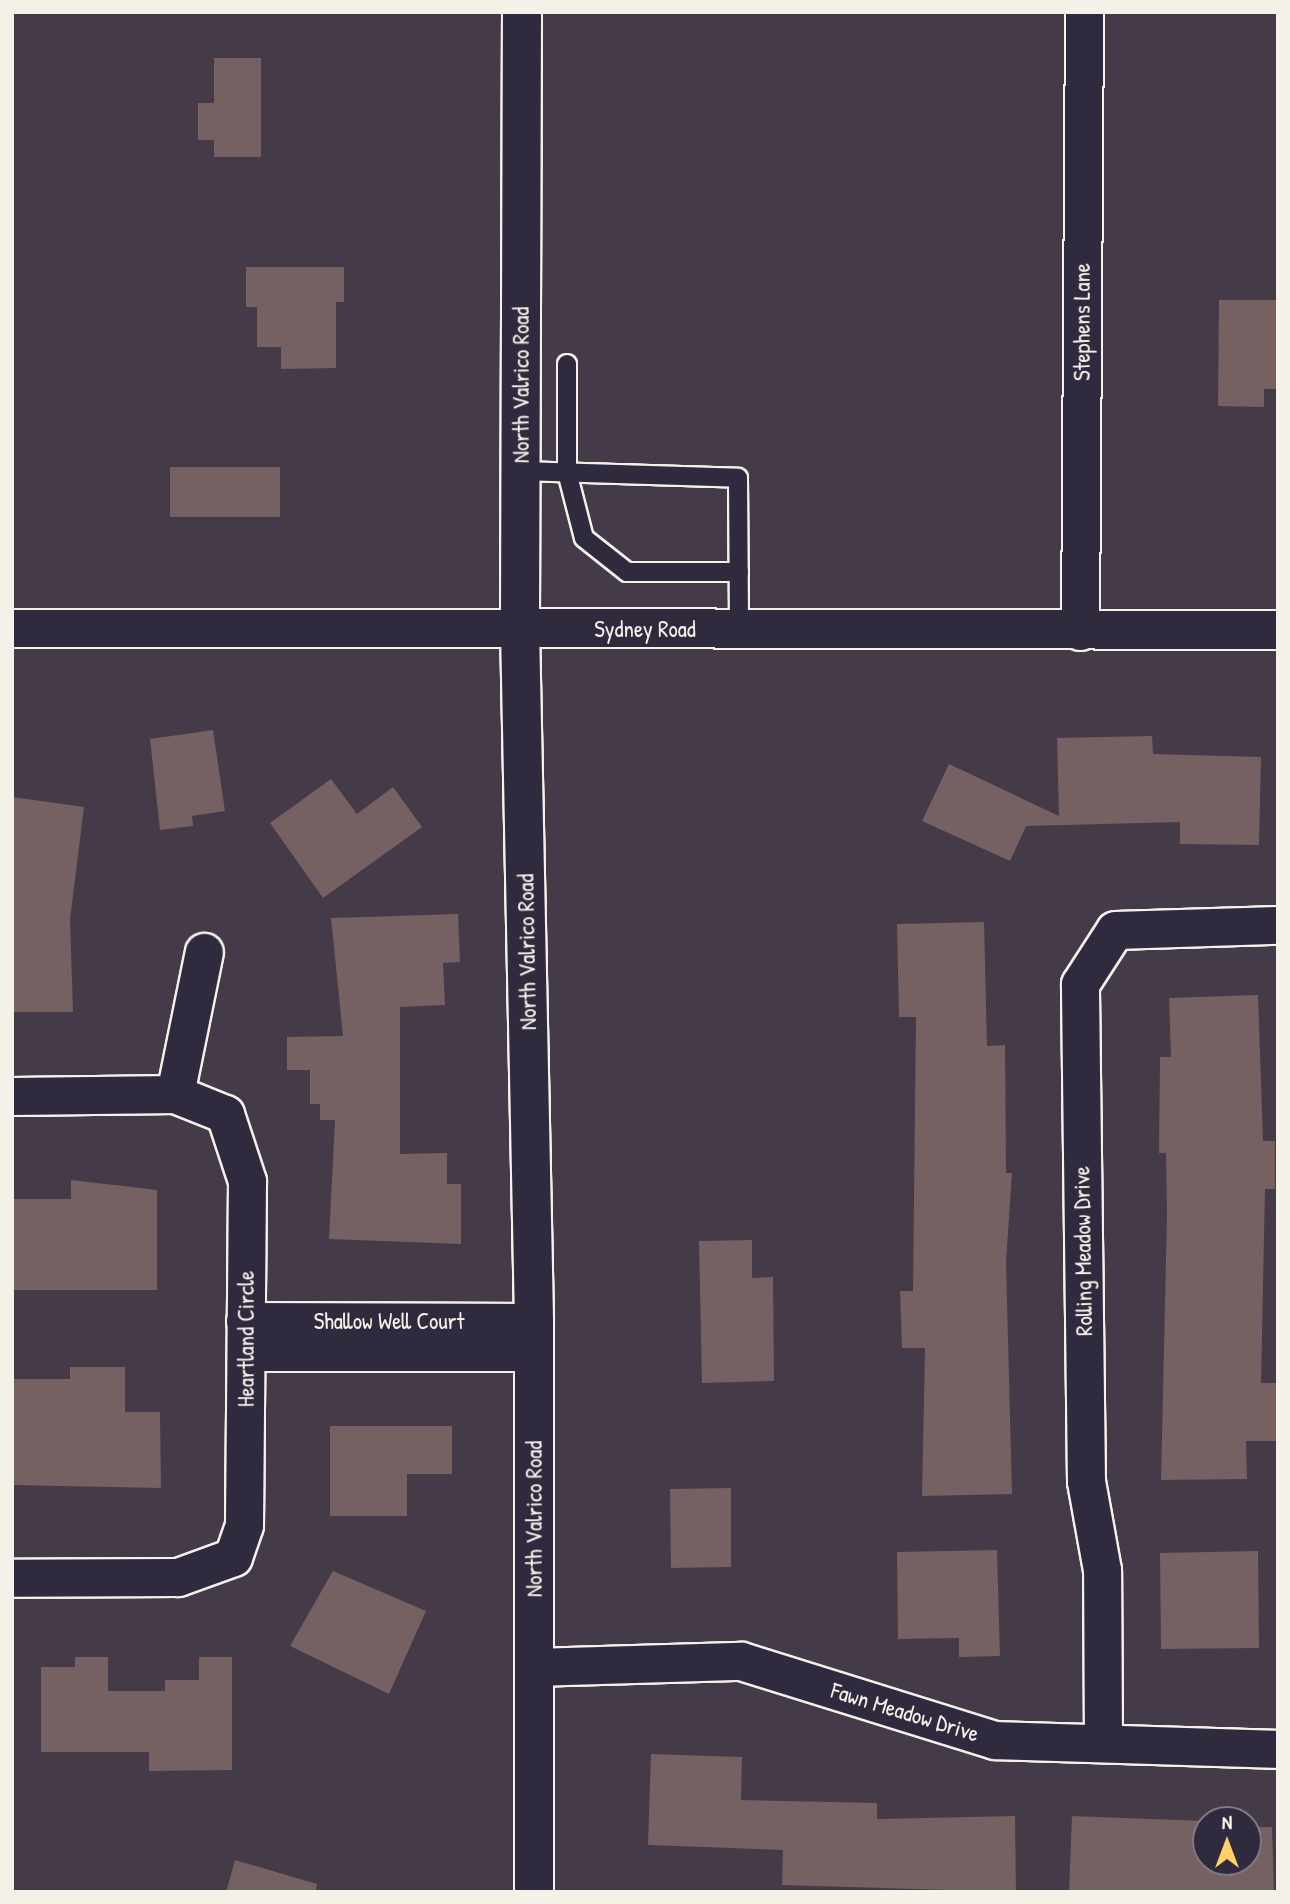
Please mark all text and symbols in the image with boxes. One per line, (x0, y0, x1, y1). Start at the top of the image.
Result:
street label: Stephens Lane (1068, 263, 1096, 381)
street label: North Valrico Road (507, 307, 535, 463)
street label: Sydney Road (594, 615, 696, 643)
street label: North Valrico Road (512, 874, 542, 1030)
street label: Rolling Meadow Drive (1068, 1166, 1098, 1336)
street label: Heartland Circle (232, 1271, 260, 1407)
street label: Shallow Well Court (314, 1307, 464, 1335)
street label: North Valrico Road (520, 1441, 548, 1597)
street label: Fawn Meadow Drive (828, 1676, 982, 1748)
north arrow (1192, 1806, 1262, 1876)
text: N (1222, 1809, 1232, 1835)

